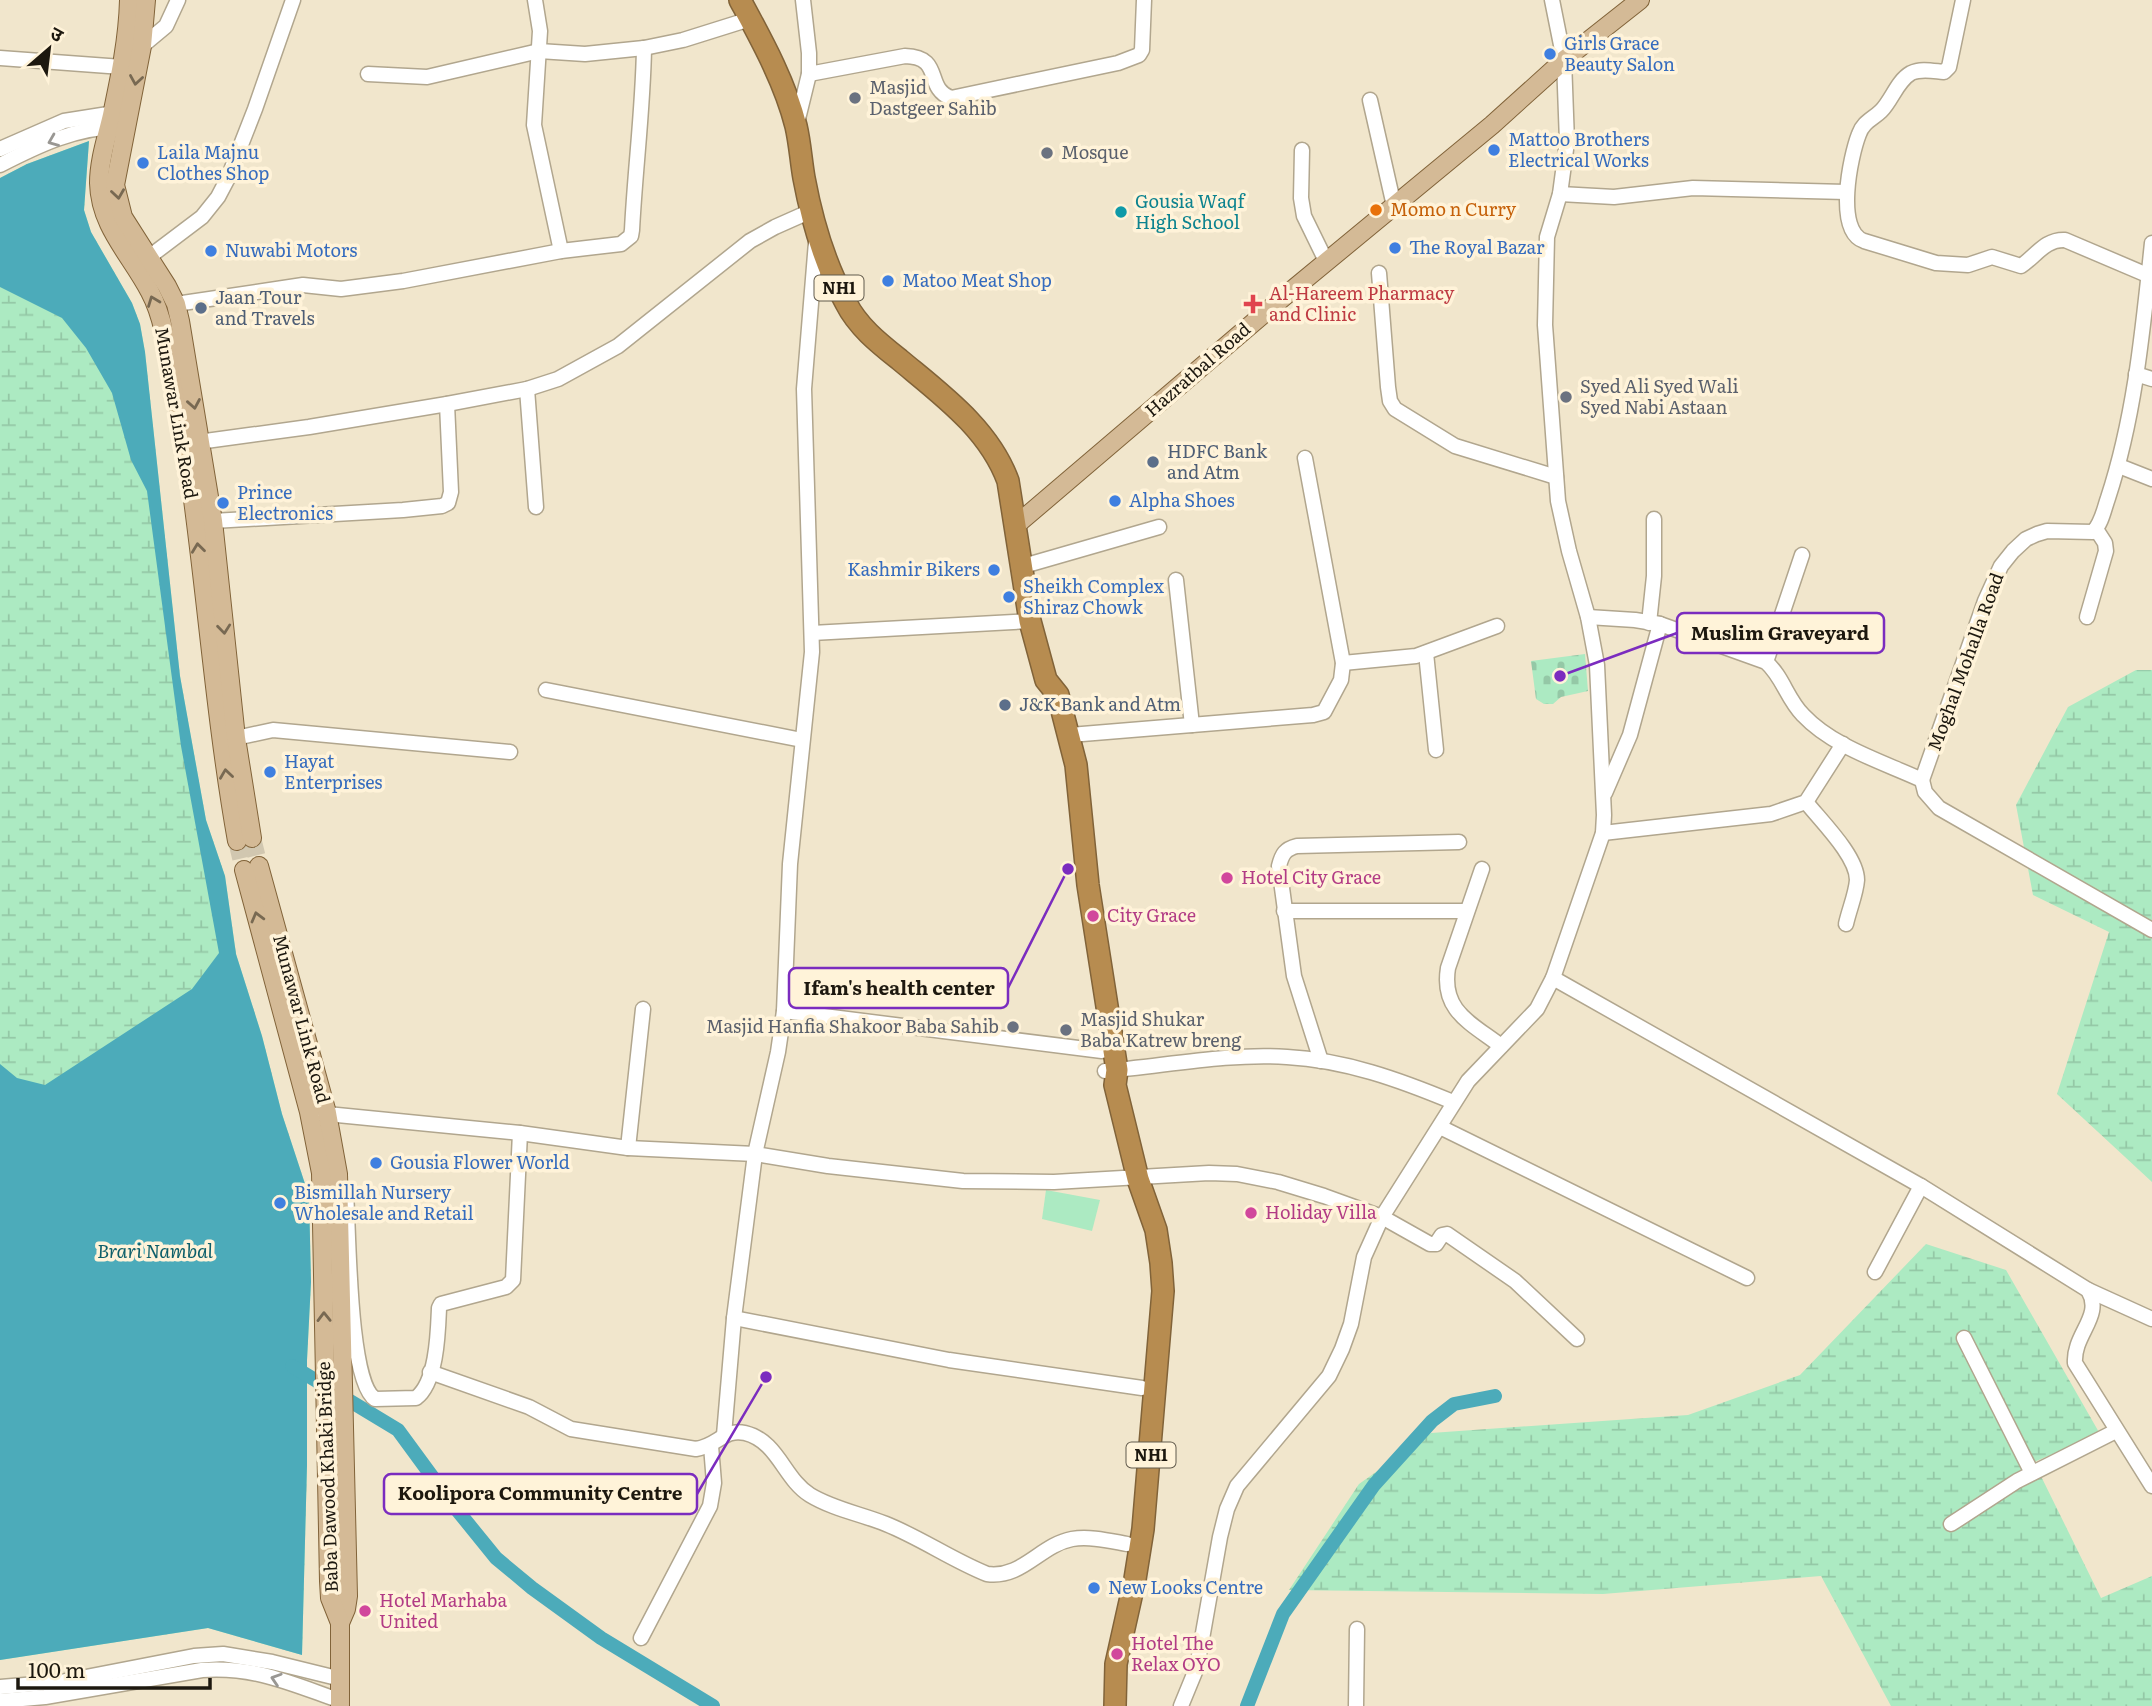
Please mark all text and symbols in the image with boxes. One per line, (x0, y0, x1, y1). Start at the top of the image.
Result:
north arrow (14, 14, 84, 84)
text: उ (46, 18, 70, 48)
place label: Girls Grace Beauty Salon (1564, 29, 1675, 77)
marker: Girls Grace Beauty Salon (1542, 46, 1558, 62)
place label: Masjid Dastgeer Sahib (869, 73, 997, 121)
one-way arrow (129, 74, 144, 86)
marker: Masjid Dastgeer Sahib (847, 90, 863, 106)
place label: Mattoo Brothers Electrical Works (1508, 125, 1649, 173)
one-way arrow (48, 132, 60, 146)
place label: Laila Majnu Clothes Shop (157, 138, 269, 186)
place label: Mosque (1061, 138, 1128, 165)
marker: Mattoo Brothers Electrical Works (1486, 142, 1502, 158)
marker: Mosque (1039, 145, 1055, 161)
marker: Laila Majnu Clothes Shop (135, 155, 151, 171)
place label: Gousia Waqf High School (1135, 187, 1247, 235)
one-way arrow (110, 188, 125, 199)
place label: Momo n Curry (1390, 195, 1517, 222)
marker: Momo n Curry (1368, 202, 1384, 218)
marker: Gousia Waqf High School (1113, 204, 1129, 220)
place label: The Royal Bazar (1409, 233, 1545, 260)
place label: Nuwabi Motors (225, 236, 357, 263)
marker: The Royal Bazar (1387, 240, 1403, 256)
marker: Nuwabi Motors (203, 243, 219, 259)
place label: Matoo Meat Shop (902, 266, 1052, 293)
marker: Matoo Meat Shop (880, 273, 896, 289)
road number: NH1 (814, 276, 864, 300)
place label: Al-Hareem Pharmacy and Clinic (1269, 279, 1455, 327)
place label: Jaan Tour and Travels (215, 283, 315, 331)
marker: Al-Hareem Pharmacy and Clinic (1243, 294, 1263, 314)
one-way arrow (147, 295, 161, 307)
marker: Jaan Tour and Travels (193, 300, 209, 316)
street label: Hazratbal Road (1138, 315, 1256, 422)
street label: Munawar Link Road (149, 325, 206, 501)
place label: Syed Ali Syed Wali Syed Nabi Astaan (1580, 372, 1739, 420)
marker: Syed Ali Syed Wali Syed Nabi Astaan (1558, 389, 1574, 405)
one-way arrow (186, 398, 201, 409)
place label: HDFC Bank and Atm (1167, 437, 1268, 485)
marker: HDFC Bank and Atm (1145, 454, 1161, 470)
place label: Prince Electronics (237, 478, 333, 526)
place label: Alpha Shoes (1129, 486, 1235, 513)
marker: Alpha Shoes (1107, 493, 1123, 509)
marker: Prince Electronics (215, 495, 231, 511)
one-way arrow (190, 542, 205, 554)
place label: Kashmir Bikers (847, 555, 980, 582)
marker: Kashmir Bikers (986, 562, 1002, 578)
street label: Moghal Mohalla Road (1920, 569, 2009, 754)
place label: Sheikh Complex Shiraz Chowk (1023, 572, 1165, 620)
marker: Sheikh Complex Shiraz Chowk (1001, 589, 1017, 605)
callout: Muslim Graveyard (1677, 613, 1884, 653)
text: Muslim Graveyard (1691, 618, 1870, 646)
one-way arrow (217, 623, 232, 635)
place label: J&K Bank and Atm (1019, 690, 1181, 717)
marker: J&K Bank and Atm (997, 697, 1013, 713)
place label: Hayat Enterprises (284, 747, 382, 795)
marker: Hayat Enterprises (262, 764, 278, 780)
one-way arrow (218, 768, 233, 780)
place label: Hotel City Grace (1241, 863, 1381, 890)
marker: Hotel City Grace (1219, 870, 1235, 886)
place label: City Grace (1107, 901, 1196, 928)
marker: City Grace (1085, 908, 1101, 924)
one-way arrow (251, 911, 265, 923)
street label: Munawar Link Road (267, 931, 338, 1106)
callout: Ifam's health center (789, 968, 1008, 1008)
text: Ifam's health center (803, 973, 995, 1001)
place label: Masjid Shukar Baba Katrew breng (1080, 1005, 1242, 1053)
place label: Masjid Hanfia Shakoor Baba Sahib (706, 1012, 999, 1039)
marker: Masjid Hanfia Shakoor Baba Sahib (1005, 1019, 1021, 1035)
marker: Masjid Shukar Baba Katrew breng (1058, 1022, 1074, 1038)
place label: Gousia Flower World (390, 1148, 570, 1175)
marker: Gousia Flower World (368, 1155, 384, 1171)
place label: Bismillah Nursery Wholesale and Retail (294, 1178, 474, 1226)
marker: Bismillah Nursery Wholesale and Retail (272, 1195, 288, 1211)
place label: Holiday Villa (1265, 1198, 1377, 1225)
marker: Holiday Villa (1243, 1205, 1259, 1221)
water label: Brari Nambal (97, 1236, 214, 1264)
one-way arrow (316, 1311, 331, 1322)
street label: Baba Dawood Khaki Bridge (309, 1361, 344, 1593)
road number: NH1 (1126, 1442, 1176, 1468)
callout: Koolipora Community Centre (384, 1474, 697, 1514)
text: Koolipora Community Centre (397, 1478, 683, 1506)
place label: New Looks Centre (1108, 1573, 1263, 1600)
marker: New Looks Centre (1086, 1580, 1102, 1596)
place label: Hotel Marhaba United (379, 1586, 507, 1634)
marker: Hotel Marhaba United (357, 1603, 373, 1619)
place label: Hotel The Relax OYO (1131, 1629, 1221, 1677)
scale bar (18, 1646, 210, 1690)
marker: Hotel The Relax OYO (1109, 1646, 1125, 1662)
text: 100 m (28, 1653, 85, 1684)
one-way arrow (271, 1673, 283, 1687)

